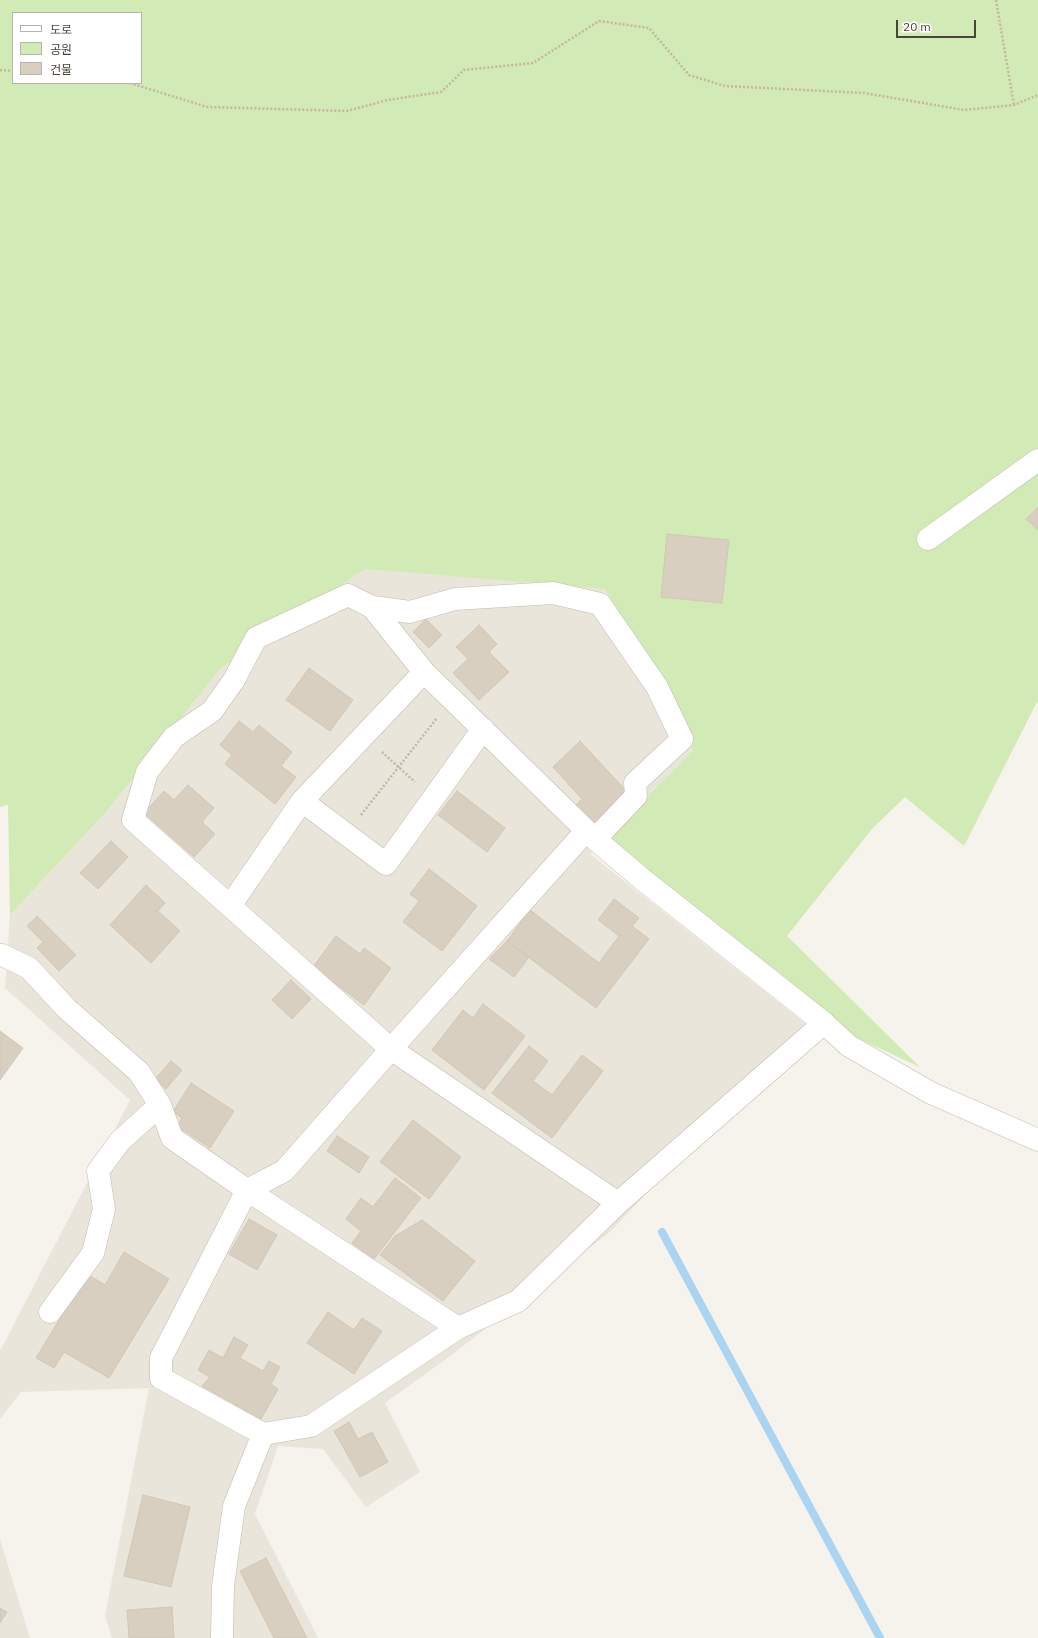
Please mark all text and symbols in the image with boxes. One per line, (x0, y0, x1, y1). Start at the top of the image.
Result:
legend (12, 12, 142, 84)
scale bar (898, 12, 978, 38)
text: 20 m (903, 19, 931, 34)
text: 도로 (50, 22, 72, 37)
text: 공원 (50, 42, 72, 57)
text: 건물 (50, 62, 72, 77)

